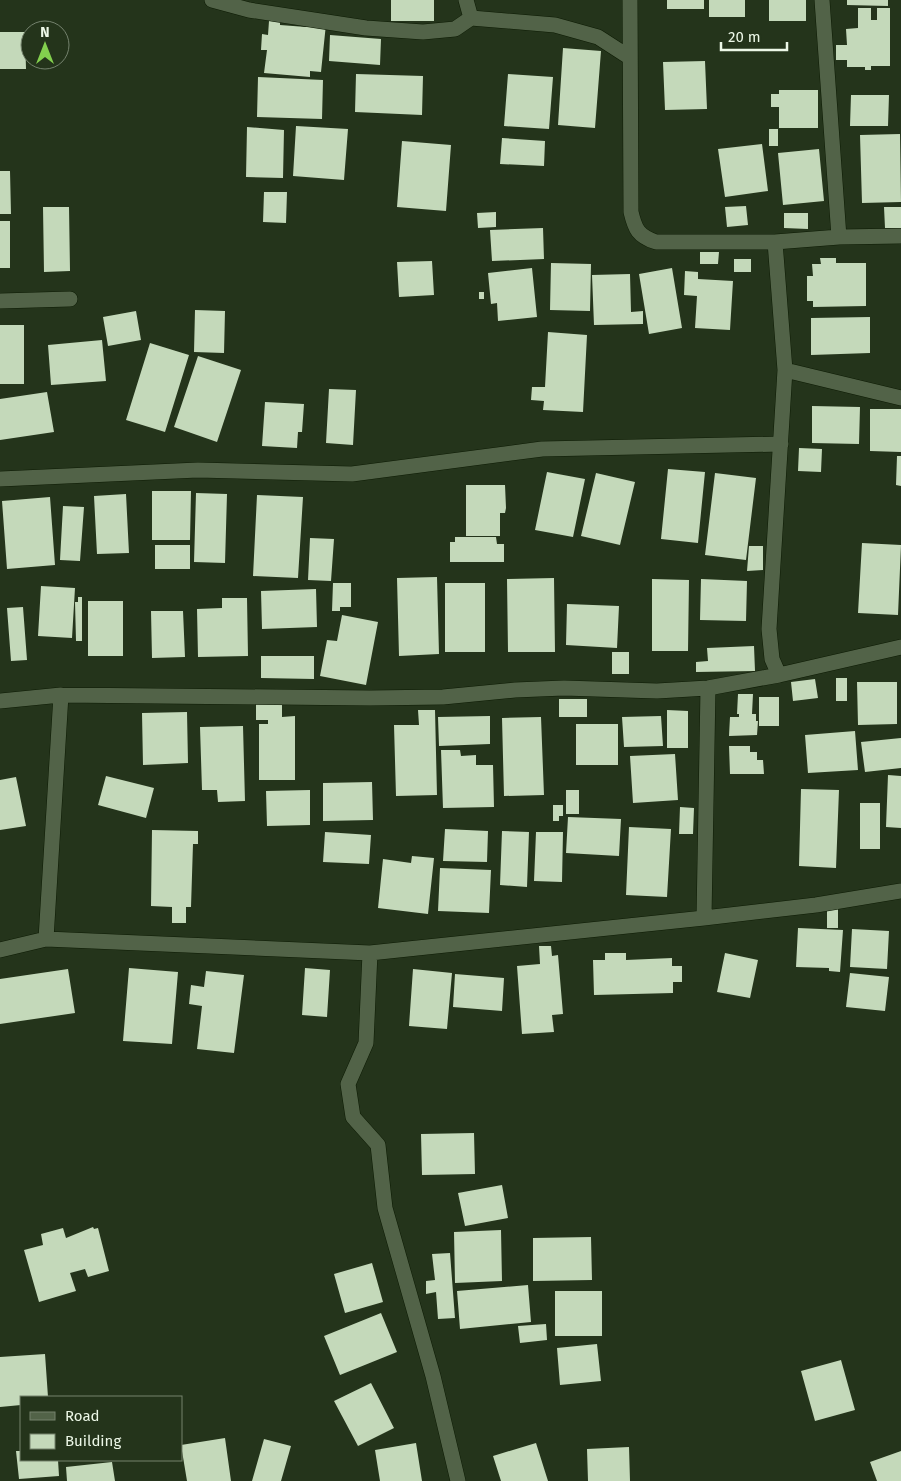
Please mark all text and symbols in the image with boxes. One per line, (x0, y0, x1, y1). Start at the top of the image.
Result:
north arrow (20, 20, 70, 70)
scale bar (721, 20, 787, 52)
text: N (40, 24, 50, 41)
text: 20 m (728, 28, 761, 46)
legend (20, 1396, 182, 1461)
text: Road (65, 1407, 100, 1425)
text: Building (65, 1432, 121, 1450)

